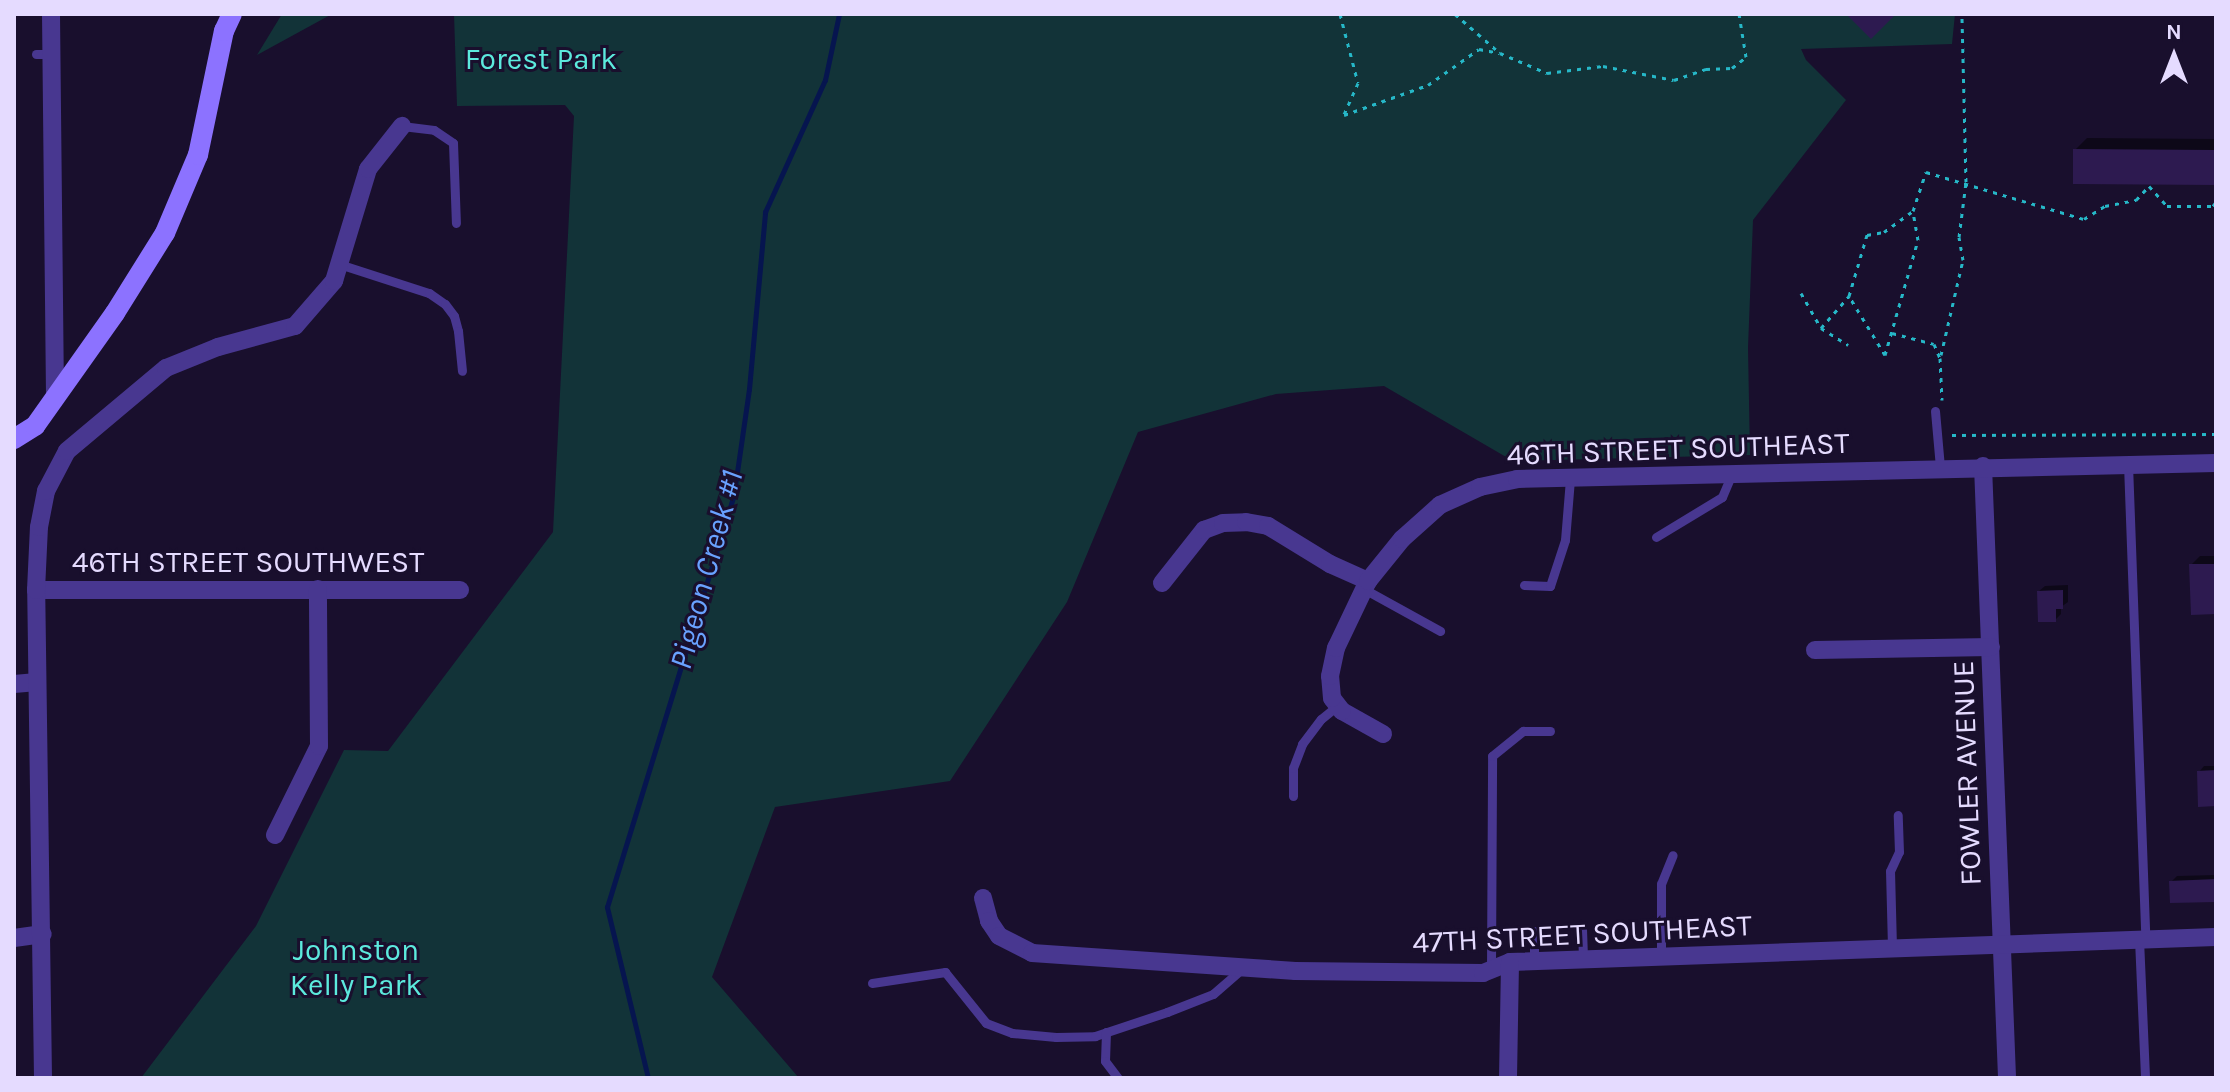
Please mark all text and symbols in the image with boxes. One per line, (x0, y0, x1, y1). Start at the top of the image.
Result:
north arrow (2134, 16, 2214, 96)
text: N (2166, 19, 2182, 45)
park label: Forest Park (465, 41, 617, 77)
street label: 46TH STREET SOUTHEAST (1506, 425, 1850, 473)
water label: Pigeon Creek #1 (662, 466, 752, 674)
street label: 46TH STREET SOUTHWEST (72, 544, 424, 580)
street label: FOWLER AVENUE (1945, 660, 1989, 886)
street label: 47TH STREET SOUTHEAST (1411, 907, 1753, 961)
park label: Johnston Kelly Park (290, 932, 422, 1002)

